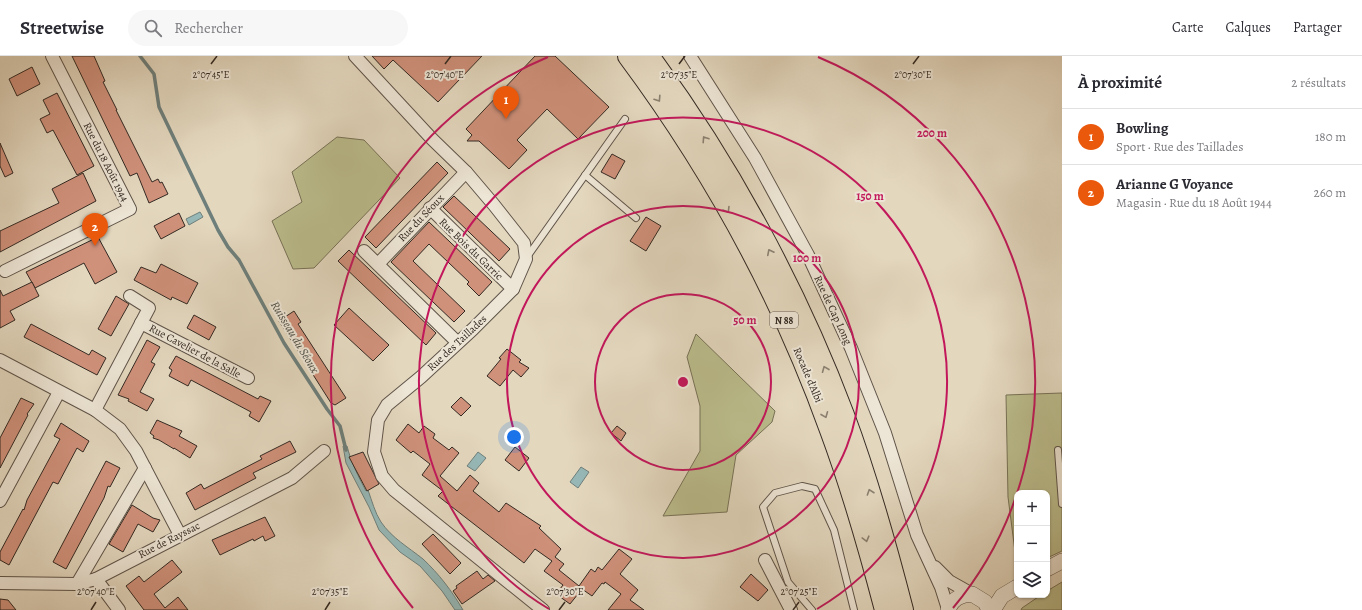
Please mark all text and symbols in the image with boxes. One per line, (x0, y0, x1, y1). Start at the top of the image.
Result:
search box (128, 10, 408, 46)
text: Streetwise (20, 15, 104, 41)
icon: search (142, 17, 164, 39)
text: Rechercher (174, 18, 243, 38)
text: Carte (1172, 18, 1203, 37)
text: Calques (1225, 18, 1271, 37)
text: Partager (1293, 18, 1342, 37)
text: 2°07'45"E (193, 68, 229, 81)
text: 2°07'40"E (426, 68, 464, 81)
text: 2°07'35"E (661, 68, 697, 81)
text: 2°07'30"E (894, 68, 932, 81)
text: À proximité (1078, 71, 1162, 94)
text: 2 résultats (1291, 74, 1346, 91)
pin: 1 (493, 86, 519, 119)
one-way arrow (653, 95, 661, 102)
text: Bowling (1116, 118, 1168, 138)
street label: Rue du 18 Août 1944 (80, 120, 132, 204)
text: 200 m (917, 125, 947, 141)
text: 1 (1089, 128, 1093, 145)
text: 180 m (1315, 128, 1346, 145)
one-way arrow (703, 136, 710, 143)
text: Sport · Rue des Taillades (1116, 138, 1243, 155)
text: Arianne G Voyance (1116, 174, 1233, 194)
text: 2 (1088, 184, 1094, 201)
text: 260 m (1313, 184, 1346, 201)
text: 150 m (856, 188, 884, 204)
street label: Rue du Séoux (395, 190, 448, 245)
text: Magasin · Rue du 18 Août 1944 (1116, 194, 1272, 211)
one-way arrow (722, 206, 729, 213)
pin: 2 (82, 213, 108, 246)
street label: Rue Bois du Garric (436, 215, 507, 284)
one-way arrow (767, 249, 775, 256)
text: 100 m (793, 250, 821, 266)
street label: Rue de Cap Long (810, 273, 856, 348)
water label: Ruisseau du Séoux (267, 298, 323, 376)
street label: Rue des Taillades (424, 311, 490, 375)
text: 50 m (733, 312, 757, 328)
road number: N 88 (770, 312, 798, 328)
street label: Rue Cavelier de la Salle (146, 320, 244, 382)
street label: Rocade d'Albi (790, 345, 826, 405)
one-way arrow (822, 366, 830, 373)
centre of rings (676, 375, 690, 389)
one-way arrow (820, 412, 828, 419)
your location (504, 427, 524, 447)
one-way arrow (866, 488, 874, 495)
map controls (1014, 490, 1050, 598)
button: + (1014, 490, 1050, 526)
street label: Rue de Rayssac (136, 518, 203, 562)
button: − (1014, 526, 1050, 562)
one-way arrow (861, 535, 870, 542)
button: layers (1014, 562, 1050, 598)
text: 2°07'40"E (77, 585, 115, 598)
text: 2°07'35"E (312, 585, 348, 598)
text: 2°07'30"E (546, 585, 584, 598)
text: 2°07'25"E (781, 585, 818, 598)

